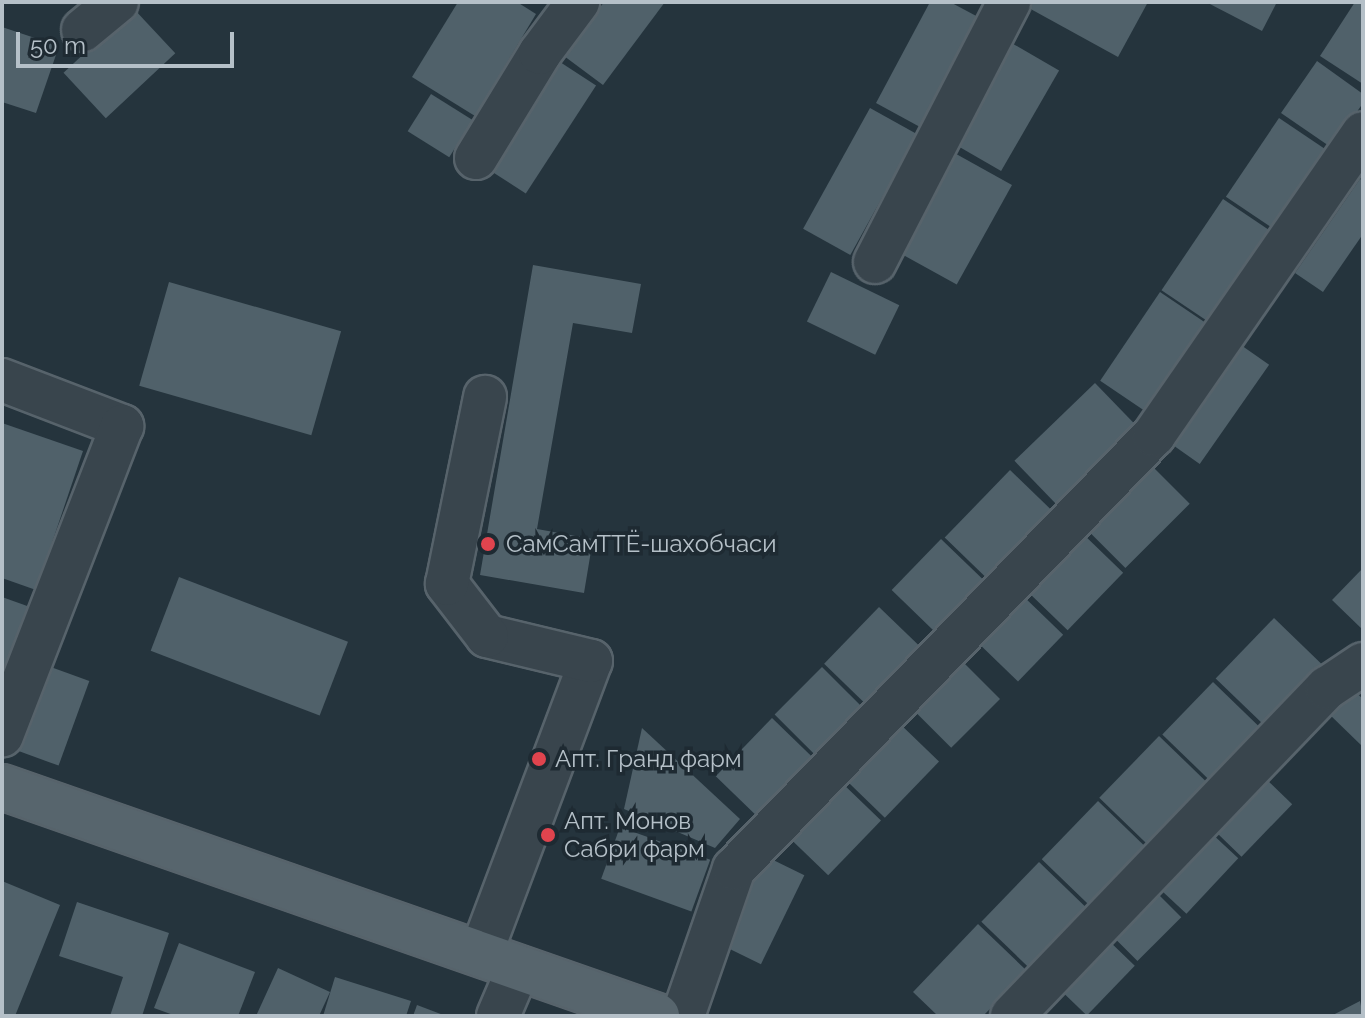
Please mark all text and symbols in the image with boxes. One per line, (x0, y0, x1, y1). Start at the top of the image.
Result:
scale bar (20, 16, 238, 66)
text: 50 m (30, 31, 86, 60)
place label: СамСамТТЁ-шахобчаси (506, 530, 776, 558)
marker: СамСамТТЁ-шахобчаси (477, 533, 499, 555)
place label: Апт. Гранд фарм (555, 745, 742, 773)
marker: Апт. Гранд фарм (530, 750, 548, 768)
place label: Апт. Монов Сабри фарм (564, 807, 705, 863)
marker: Апт. Монов Сабри фарм (539, 826, 557, 844)

